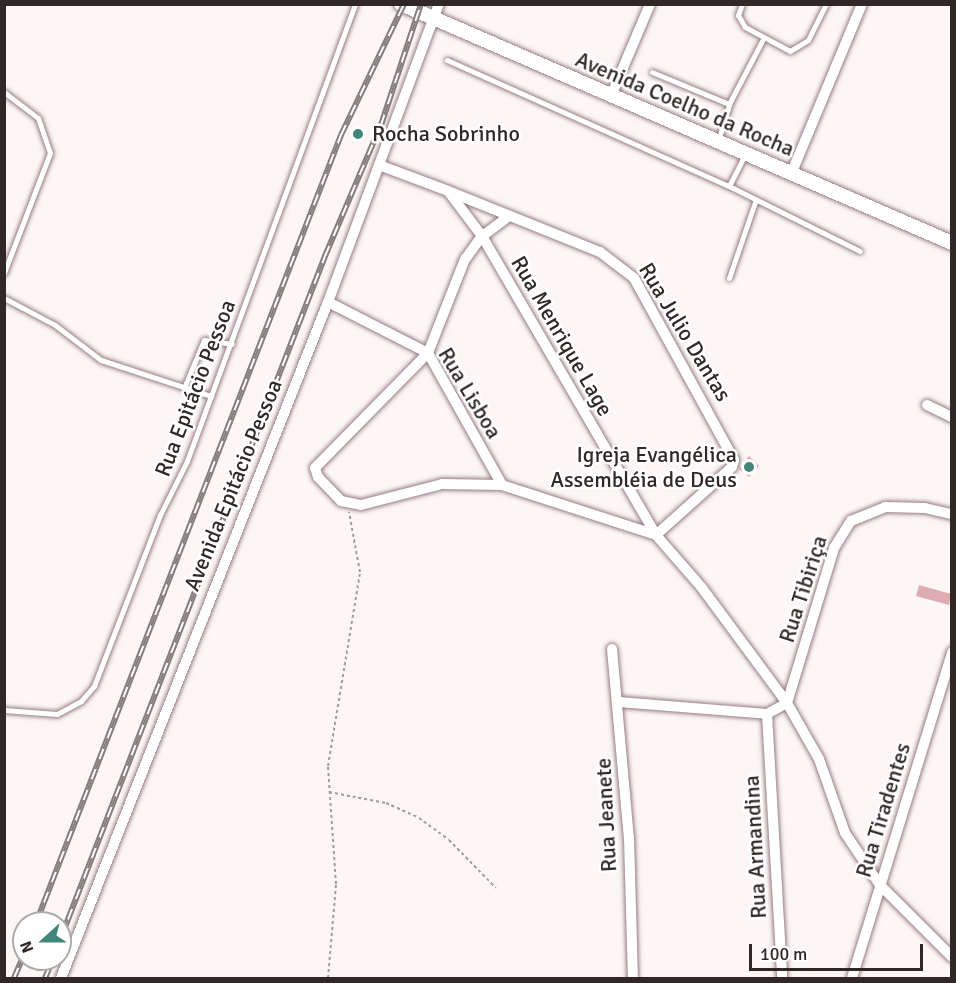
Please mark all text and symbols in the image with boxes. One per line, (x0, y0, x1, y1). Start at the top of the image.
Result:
street label: Avenida Coelho da Rocha (572, 46, 798, 162)
place label: Rocha Sobrinho (372, 121, 520, 147)
marker: Rocha Sobrinho (349, 125, 367, 143)
street label: Rua Menrique Lage (505, 251, 619, 421)
street label: Rua Julio Dantas (633, 258, 737, 406)
street label: Rua Epitácio Pessoa (149, 296, 241, 480)
street label: Rua Lisboa (433, 343, 507, 443)
street label: Avenida Epitácio Pessoa (178, 375, 288, 595)
place label: Igreja Evangélica Assembléia de Deus (551, 441, 737, 493)
marker: Igreja Evangélica Assembléia de Deus (742, 460, 756, 474)
street label: Rua Tibiriça (773, 532, 833, 646)
street label: Rua Tiradentes (850, 740, 916, 880)
street label: Rua Jeanete (590, 757, 622, 873)
street label: Rua Armandina (738, 775, 772, 919)
north arrow (12, 911, 72, 971)
scale bar (752, 932, 926, 970)
text: N (16, 938, 38, 956)
text: 100 m (760, 943, 807, 965)

